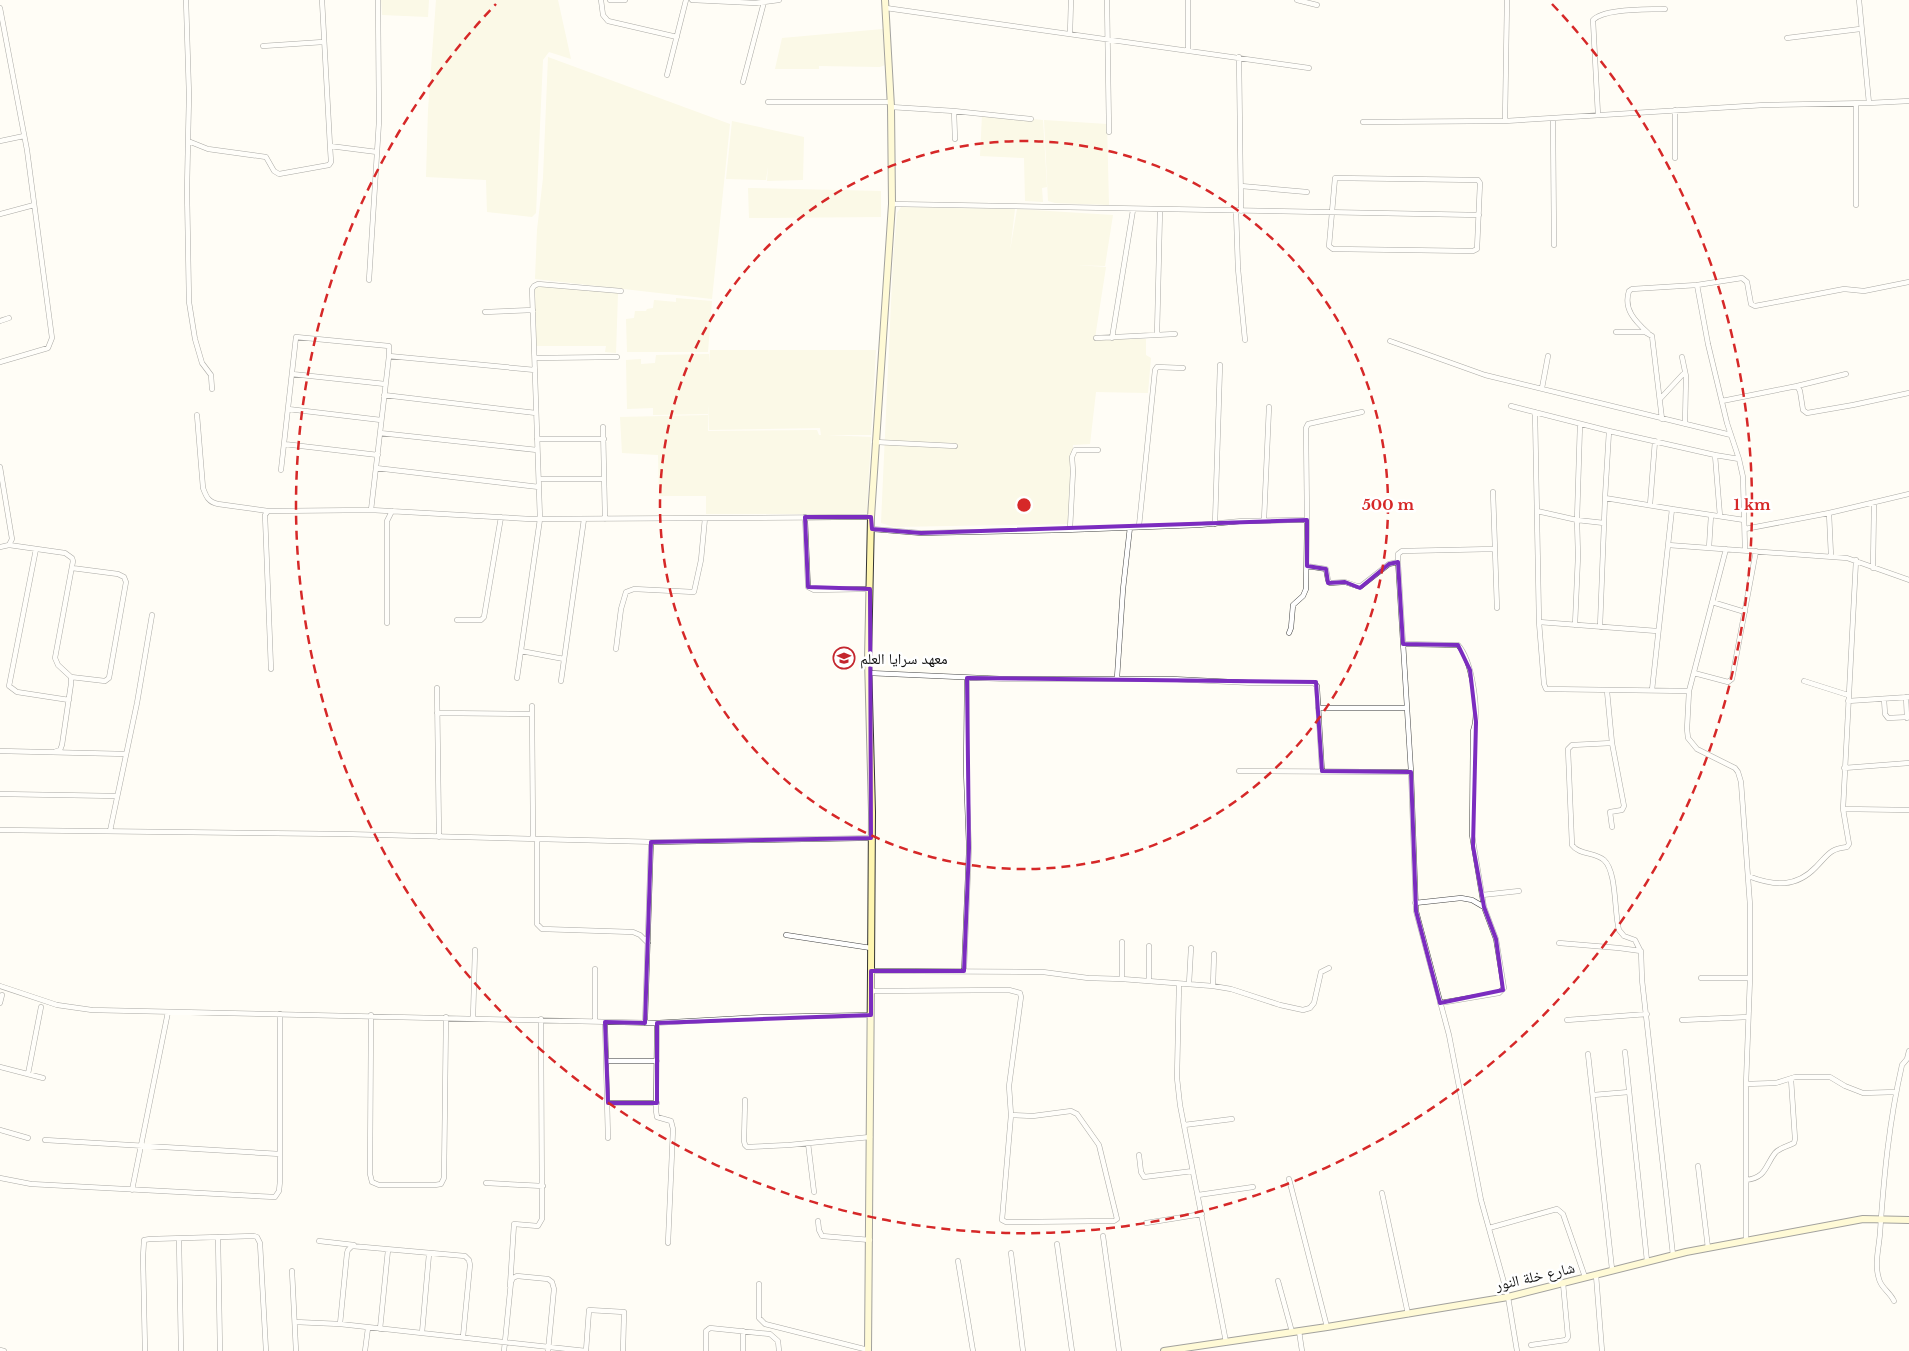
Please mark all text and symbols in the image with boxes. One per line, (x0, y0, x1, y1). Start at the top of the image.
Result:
text: 500 m (1362, 495, 1414, 514)
text: 1 km (1733, 495, 1771, 514)
centre of rings (1015, 496, 1033, 514)
school or university icon: معهد سرايا العلم (832, 646, 856, 670)
place label: معهد سرايا العلم (860, 649, 948, 669)
street label: شارع خلة النور (1492, 1258, 1577, 1296)

